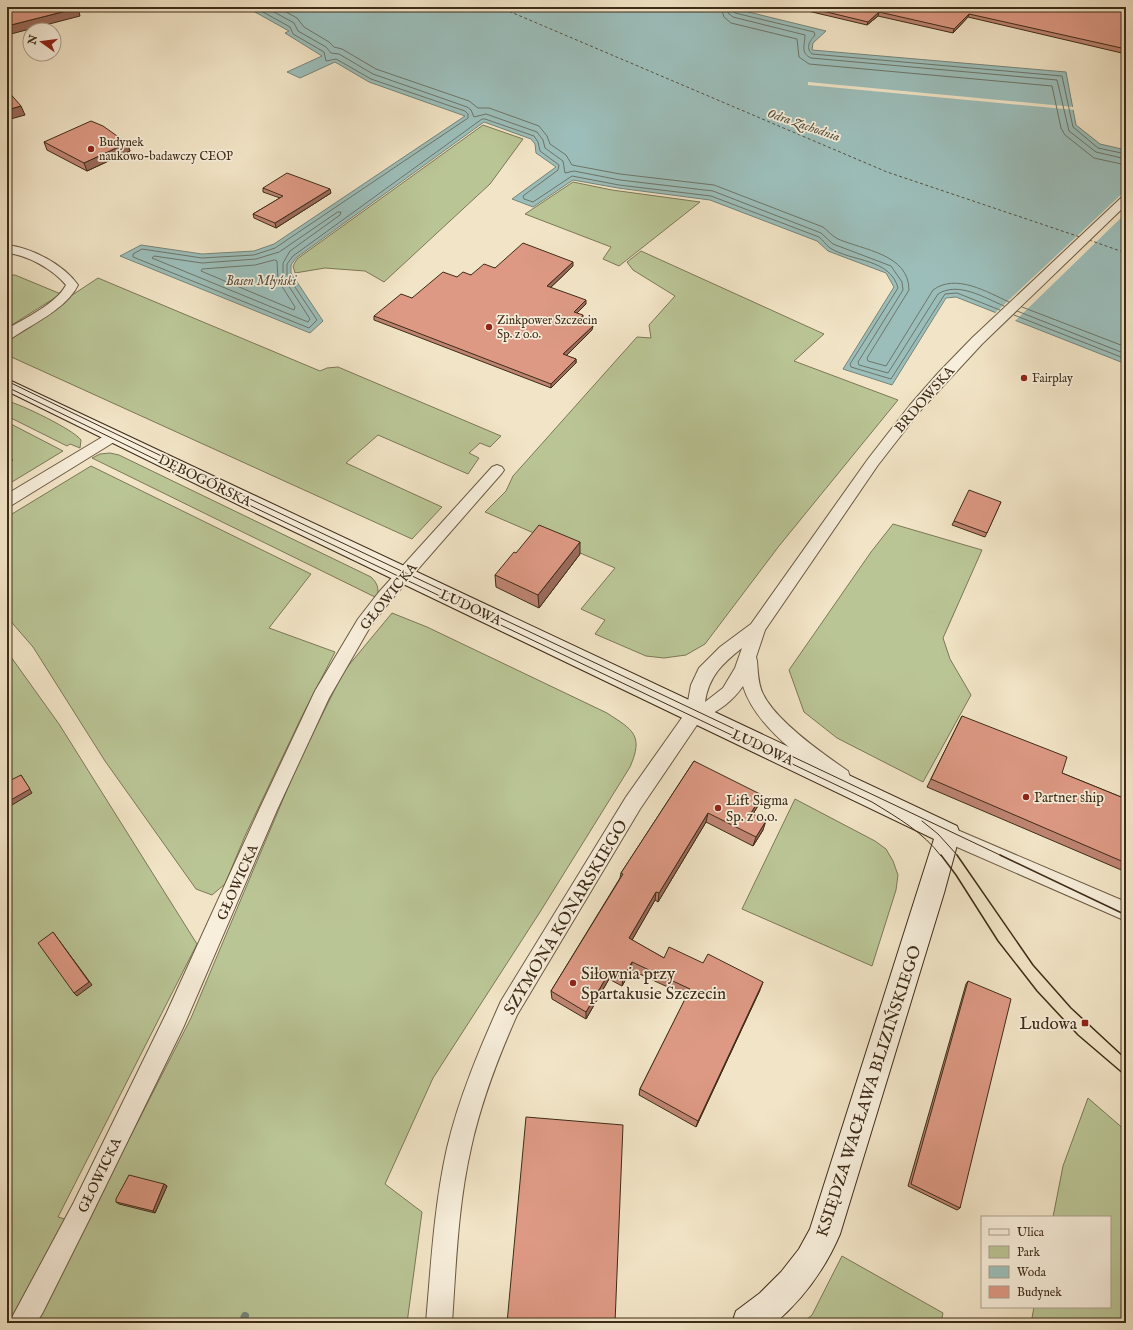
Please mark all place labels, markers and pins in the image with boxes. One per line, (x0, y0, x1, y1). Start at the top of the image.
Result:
place label: Budynek naukowo-badawczy CEOP (99, 135, 233, 164)
marker: Budynek naukowo-badawczy CEOP (86, 144, 96, 154)
place label: Zinkpower Szczecin Sp. z o.o. (497, 313, 598, 343)
marker: Zinkpower Szczecin Sp. z o.o. (484, 322, 494, 332)
place label: Fairplay (1032, 371, 1073, 387)
marker: Fairplay (1019, 373, 1029, 383)
place label: Partner ship (1034, 789, 1104, 807)
place label: Lift Sigma Sp. z o.o. (726, 792, 789, 826)
marker: Partner ship (1021, 792, 1031, 802)
marker: Lift Sigma Sp. z o.o. (713, 803, 723, 813)
place label: Siłownia przy Spartakusie Szczecin (581, 964, 726, 1005)
marker: Siłownia przy Spartakusie Szczecin (568, 978, 578, 988)
place label: Ludowa (1020, 1014, 1078, 1035)
marker: Ludowa (1080, 1018, 1090, 1028)

